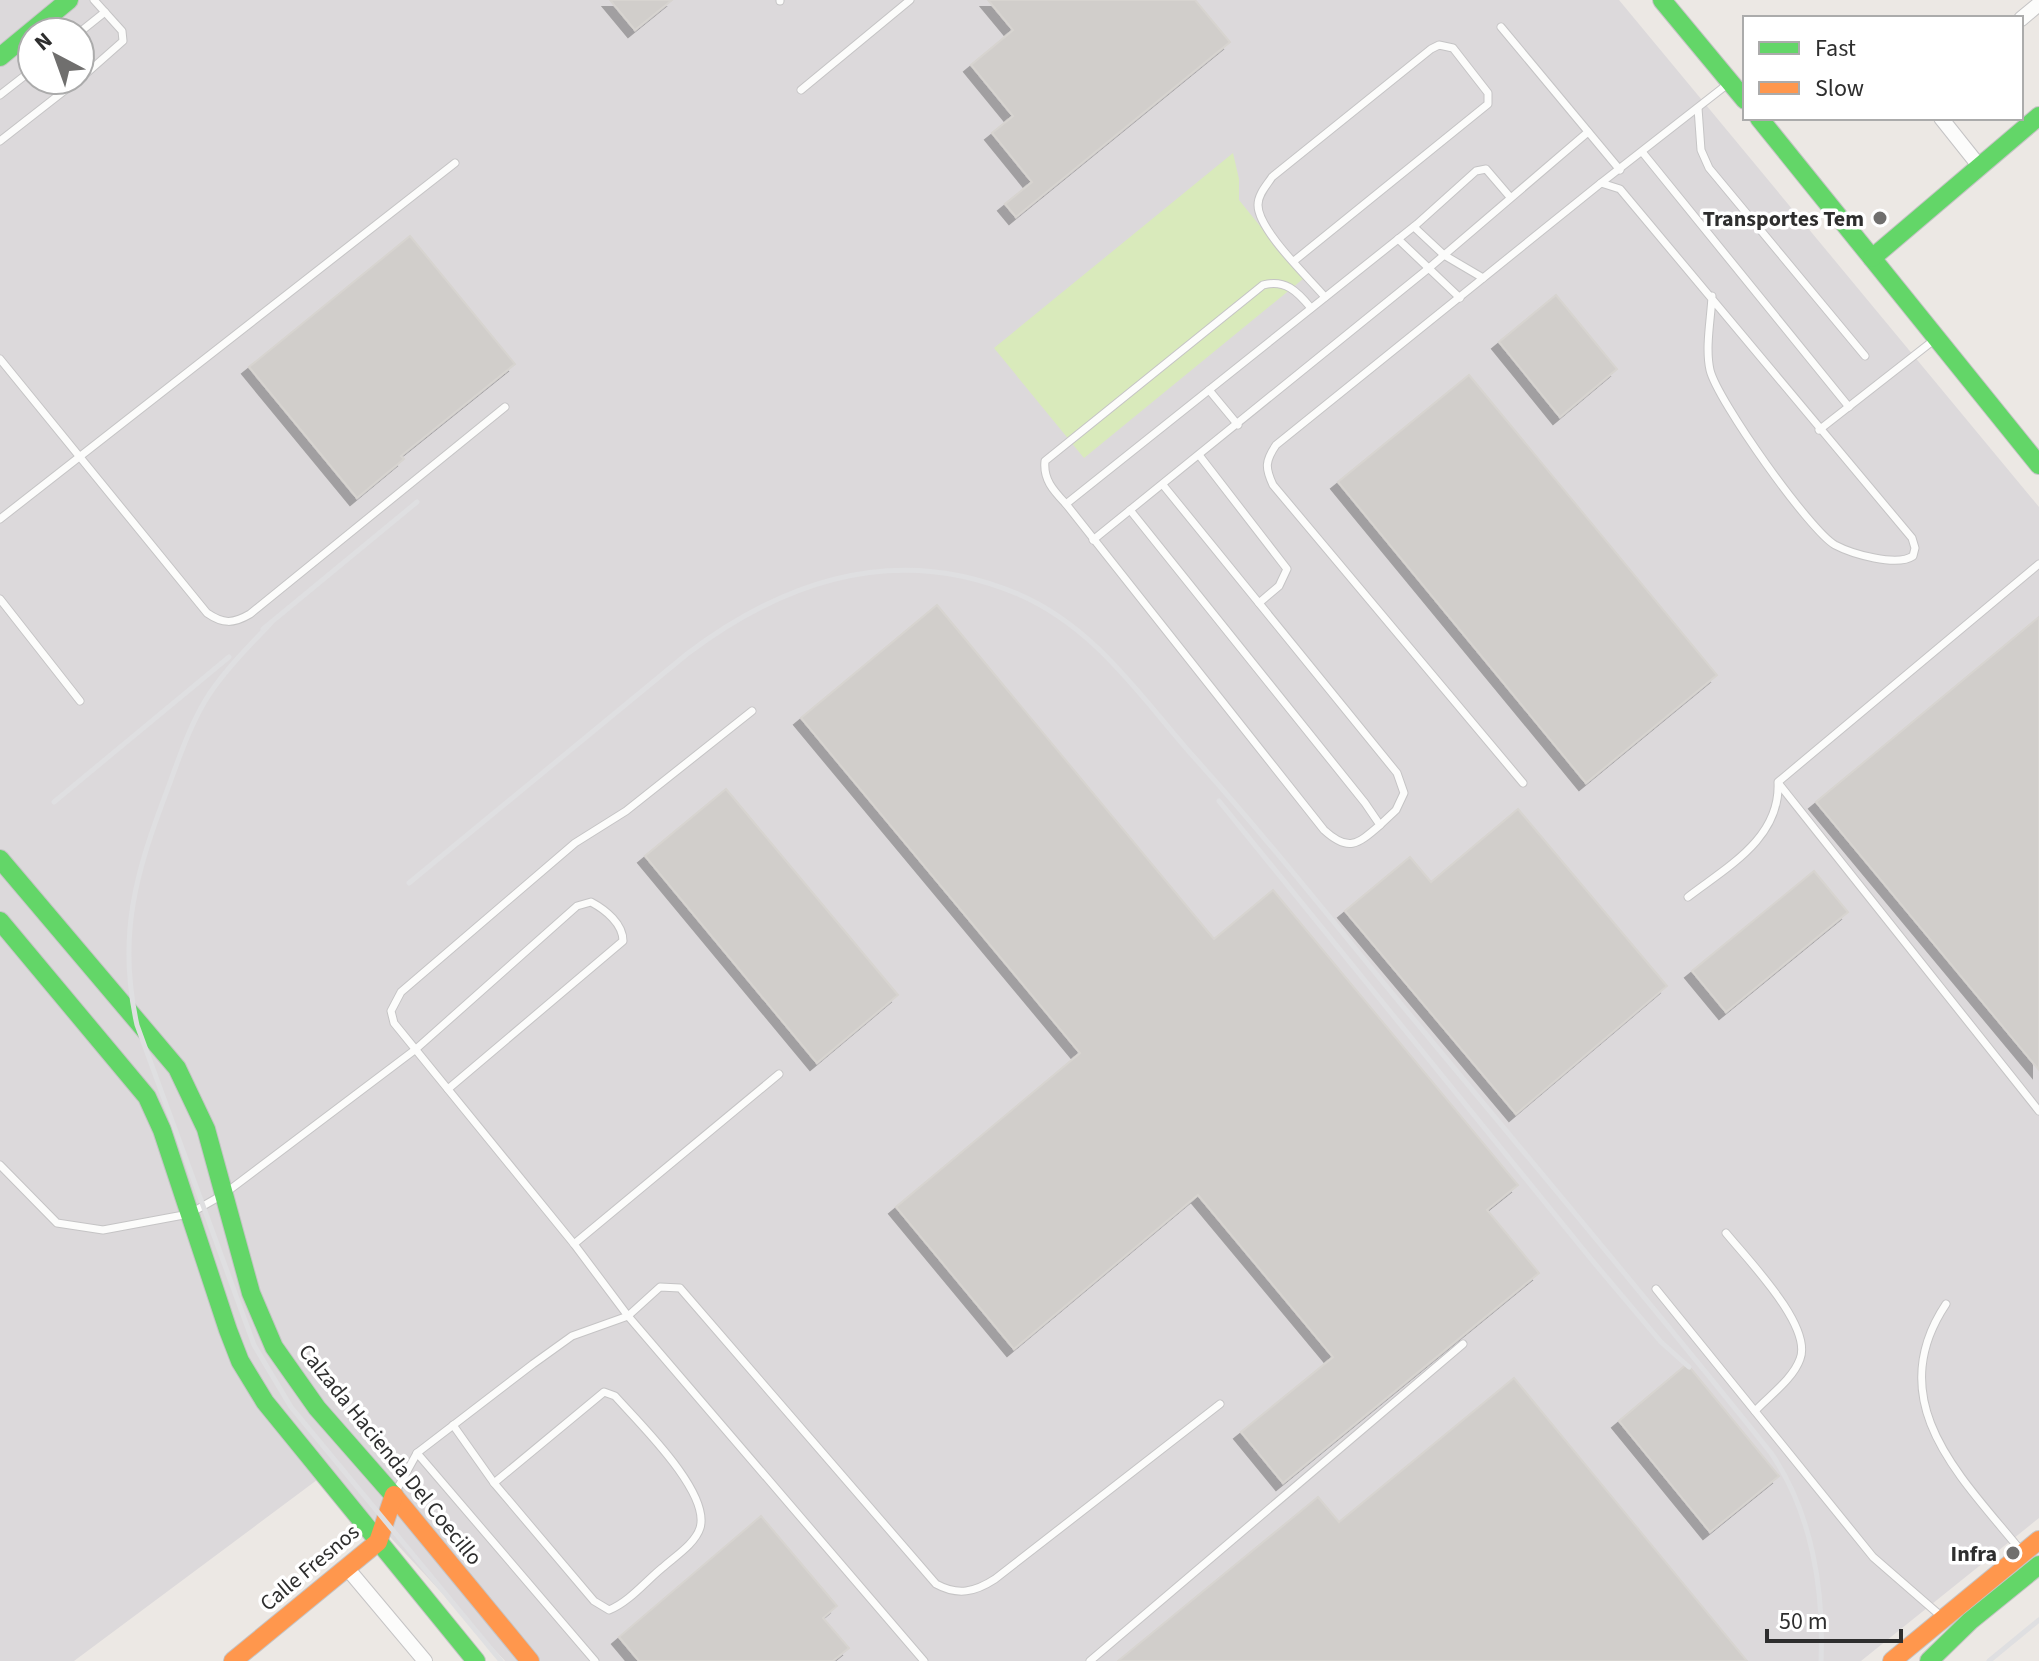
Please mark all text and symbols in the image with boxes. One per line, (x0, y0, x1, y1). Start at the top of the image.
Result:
north arrow (16, 16, 96, 96)
legend (1743, 16, 2023, 120)
text: N (28, 25, 60, 59)
text: Fast (1815, 31, 1856, 66)
text: Slow (1815, 71, 1864, 106)
place label: Transportes Tem (1703, 203, 1864, 235)
marker: Transportes Tem (1871, 209, 1889, 227)
street label: Calzada Hacienda Del Coecillo (291, 1337, 490, 1572)
street label: Calle Fresnos (253, 1517, 366, 1619)
place label: Infra (1951, 1538, 1997, 1570)
marker: Infra (2004, 1544, 2022, 1562)
scale bar (1767, 1593, 1901, 1643)
text: 50 m (1779, 1604, 1828, 1639)

